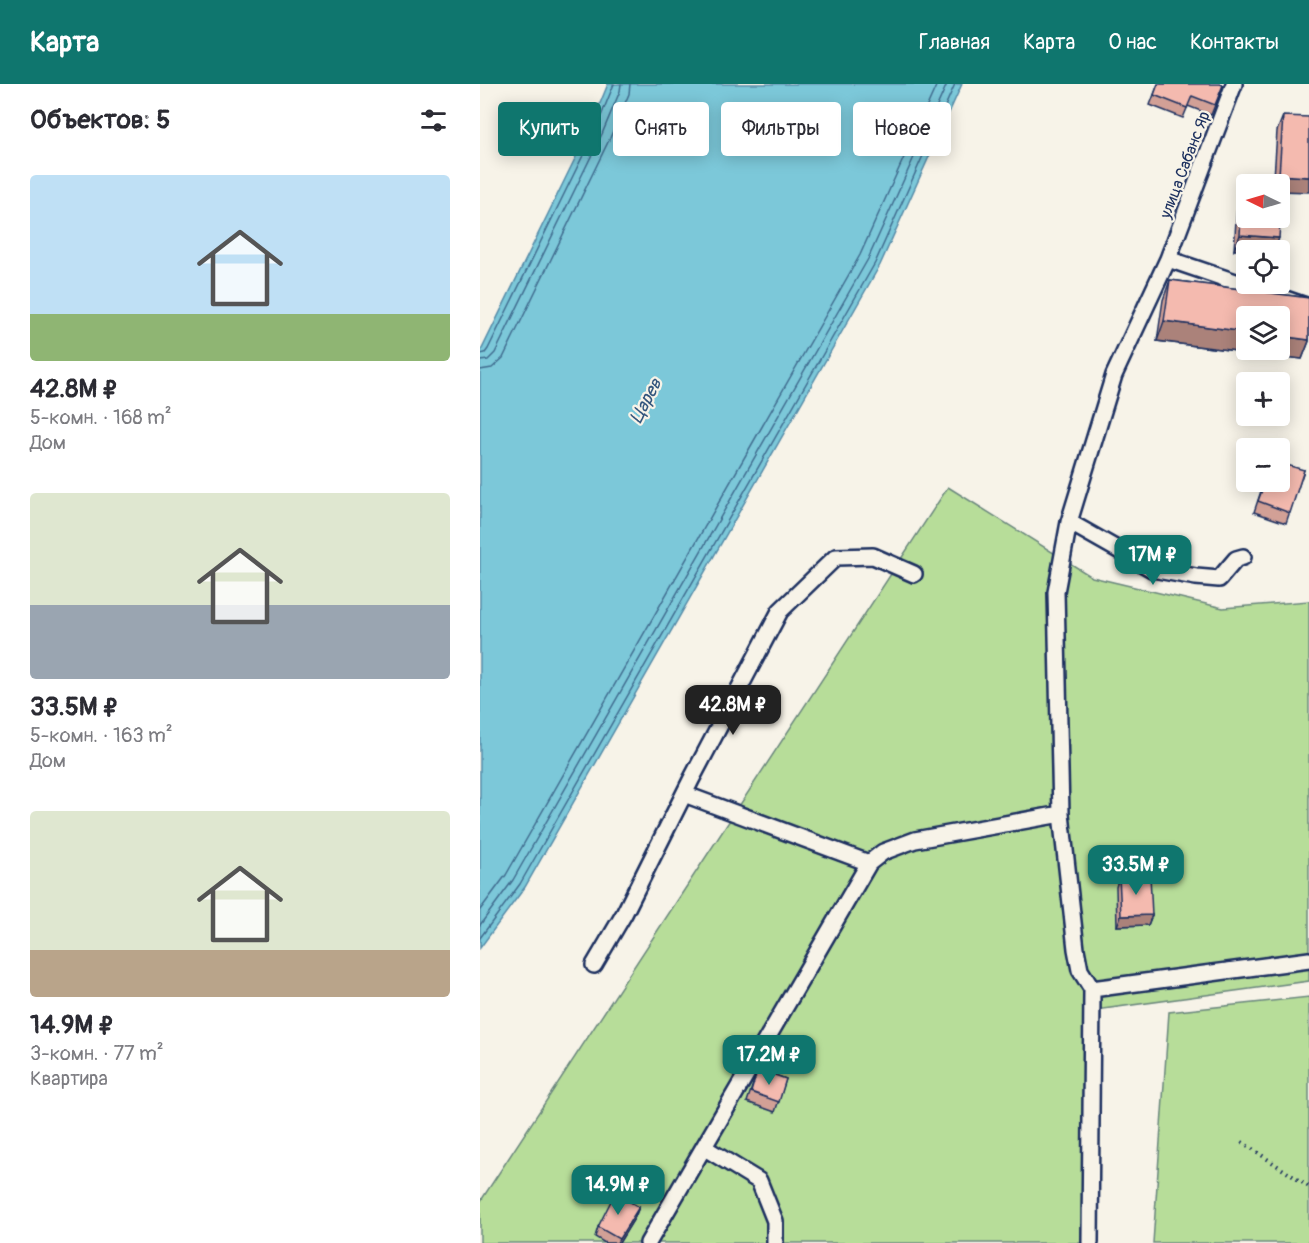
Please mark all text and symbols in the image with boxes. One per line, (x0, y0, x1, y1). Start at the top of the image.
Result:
text: Карта (30, 25, 99, 60)
text: Главная (919, 29, 990, 56)
text: Карта (1023, 29, 1075, 56)
text: О нас (1108, 29, 1157, 56)
text: Контакты (1190, 29, 1279, 56)
chip: Купить (498, 102, 601, 156)
chip: Снять (613, 102, 709, 156)
chip: Фильтры (721, 102, 841, 156)
chip: Новое (853, 102, 951, 156)
text: Объектов: 5 (30, 104, 170, 136)
icon: filters (417, 104, 450, 137)
street label: улица Сабанс Яр (1155, 109, 1215, 222)
north arrow (1236, 174, 1290, 228)
map controls (1236, 174, 1290, 492)
icon: home (186, 214, 294, 322)
button: locate (1236, 240, 1290, 294)
button: layers (1236, 306, 1290, 360)
button: + (1236, 372, 1290, 426)
text: 42.8M ₽ (30, 373, 118, 405)
water label: Царев (625, 374, 668, 427)
text: 5-комн. · 168 m² (30, 405, 172, 430)
text: Дом (30, 430, 66, 455)
button: − (1236, 438, 1290, 492)
icon: home (186, 532, 294, 640)
pin: 17M ₽ (1111, 535, 1195, 586)
text: 17M ₽ (1128, 542, 1178, 567)
pin: 42.8M ₽ (678, 685, 788, 736)
text: 33.5M ₽ (30, 691, 119, 723)
text: 42.8M ₽ (699, 692, 767, 717)
text: 5-комн. · 163 m² (30, 723, 173, 748)
text: Дом (30, 748, 66, 773)
pin: 33.5M ₽ (1081, 845, 1191, 896)
icon: home (186, 850, 294, 958)
text: 33.5M ₽ (1102, 852, 1170, 877)
text: 14.9M ₽ (30, 1009, 114, 1041)
pin: 17.2M ₽ (714, 1035, 824, 1086)
text: 3-комн. · 77 m² (30, 1041, 164, 1066)
text: 17.2M ₽ (737, 1042, 801, 1067)
text: Квартира (30, 1066, 108, 1091)
pin: 14.9M ₽ (563, 1165, 673, 1216)
text: 14.9M ₽ (586, 1172, 650, 1197)

